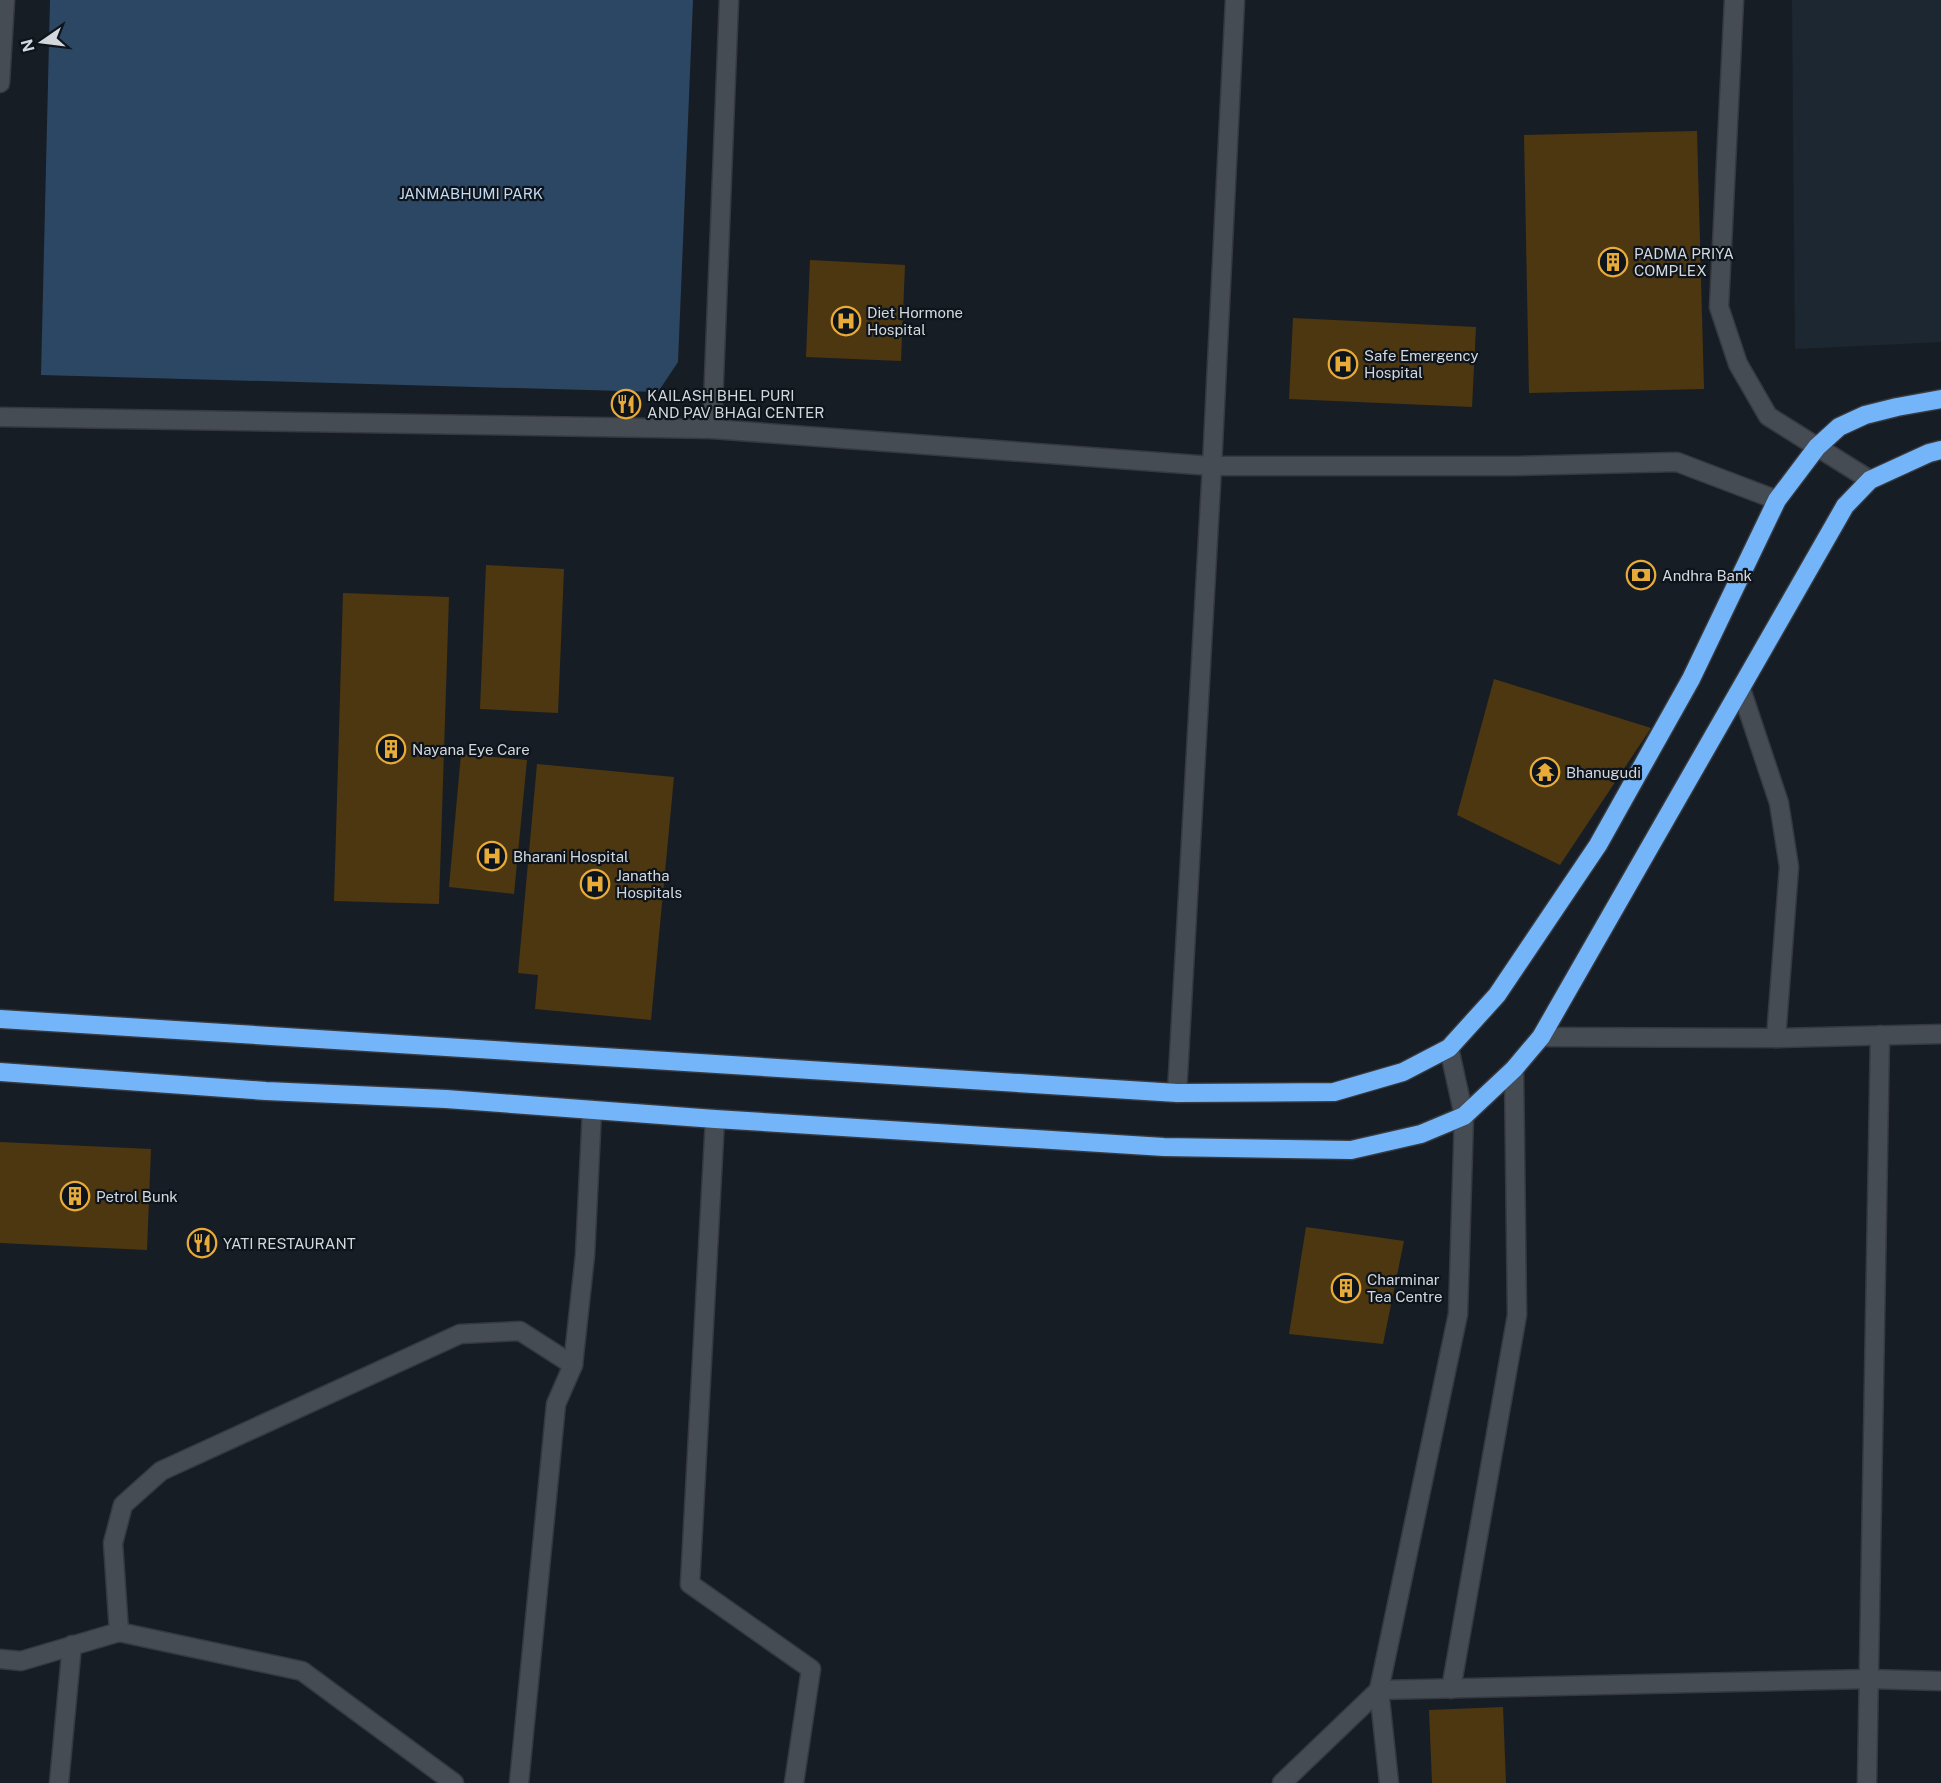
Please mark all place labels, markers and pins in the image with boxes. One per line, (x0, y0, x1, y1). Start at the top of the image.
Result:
place label: PADMA PRIYA COMPLEX (1634, 245, 1734, 279)
building icon: PADMA PRIYA COMPLEX (1597, 246, 1629, 278)
place label: Diet Hormone Hospital (867, 304, 963, 338)
hospital icon: Diet Hormone Hospital (830, 305, 862, 337)
place label: Safe Emergency Hospital (1364, 347, 1478, 381)
hospital icon: Safe Emergency Hospital (1327, 348, 1359, 380)
place label: KAILASH BHEL PURI AND PAV BHAGI CENTER (647, 387, 825, 421)
restaurant icon: KAILASH BHEL PURI AND PAV BHAGI CENTER (610, 388, 642, 420)
bank icon: Andhra Bank (1625, 559, 1657, 591)
place label: Andhra Bank (1662, 567, 1752, 584)
building icon: Nayana Eye Care (375, 733, 407, 765)
place label: Nayana Eye Care (412, 741, 530, 758)
temple icon: Bhanugudi (1529, 756, 1561, 788)
place label: Bhanugudi (1566, 764, 1641, 781)
hospital icon: Bharani Hospital (476, 840, 508, 872)
place label: Bharani Hospital (513, 848, 629, 865)
place label: Janatha Hospitals (616, 867, 682, 901)
hospital icon: Janatha Hospitals (579, 868, 611, 900)
building icon: Petrol Bunk (59, 1180, 91, 1212)
place label: Petrol Bunk (96, 1188, 178, 1205)
restaurant icon: YATI RESTAURANT (186, 1227, 218, 1259)
place label: YATI RESTAURANT (223, 1235, 356, 1252)
place label: Charminar Tea Centre (1367, 1271, 1442, 1305)
building icon: Charminar Tea Centre (1330, 1272, 1362, 1304)

